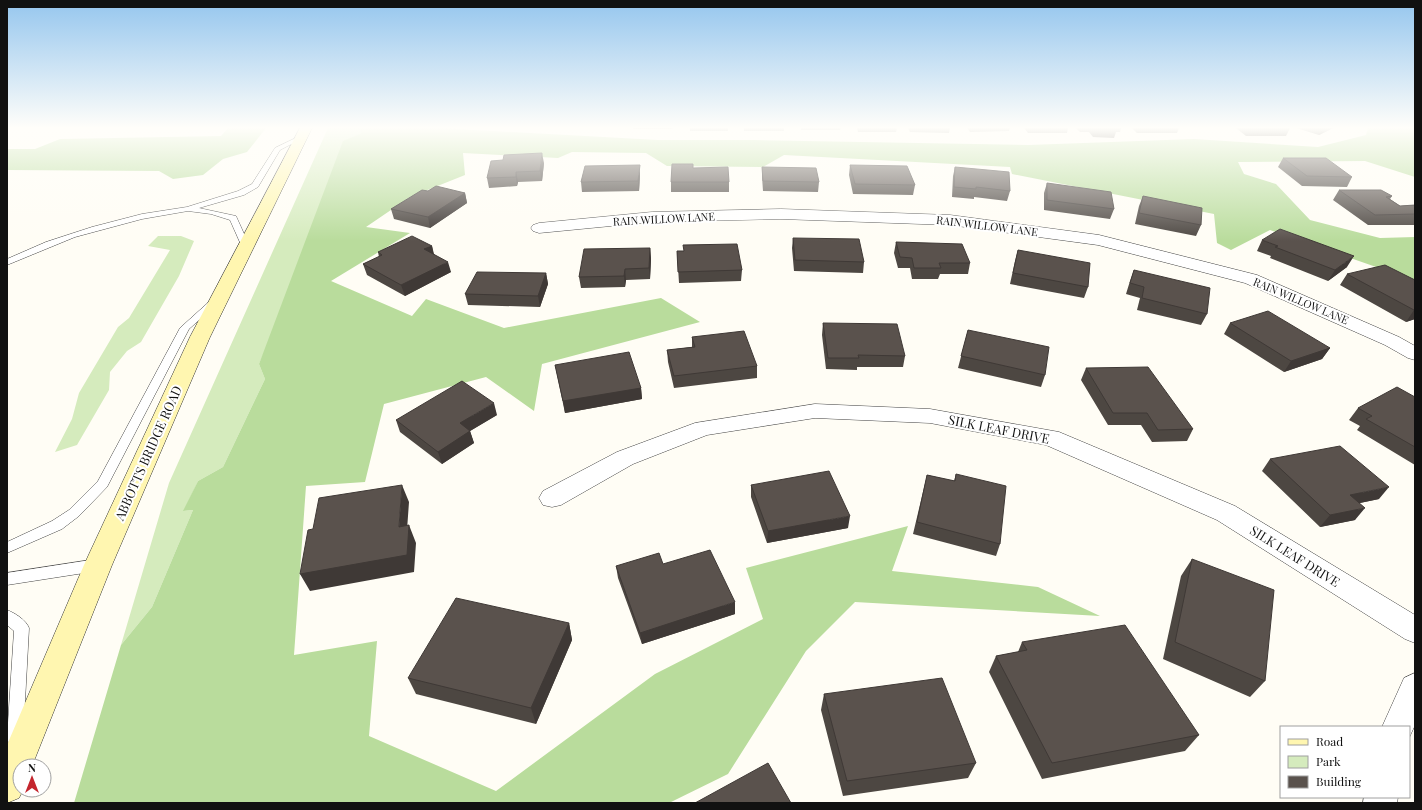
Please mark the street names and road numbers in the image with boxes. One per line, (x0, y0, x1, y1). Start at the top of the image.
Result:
street label: RAIN WILLOW LANE (612, 208, 716, 229)
street label: RAIN WILLOW LANE (935, 212, 1039, 239)
street label: RAIN WILLOW LANE (1251, 274, 1351, 328)
street label: ABBOTTS BRIDGE ROAD (110, 383, 185, 524)
street label: SILK LEAF DRIVE (947, 410, 1051, 447)
street label: SILK LEAF DRIVE (1247, 521, 1343, 590)

